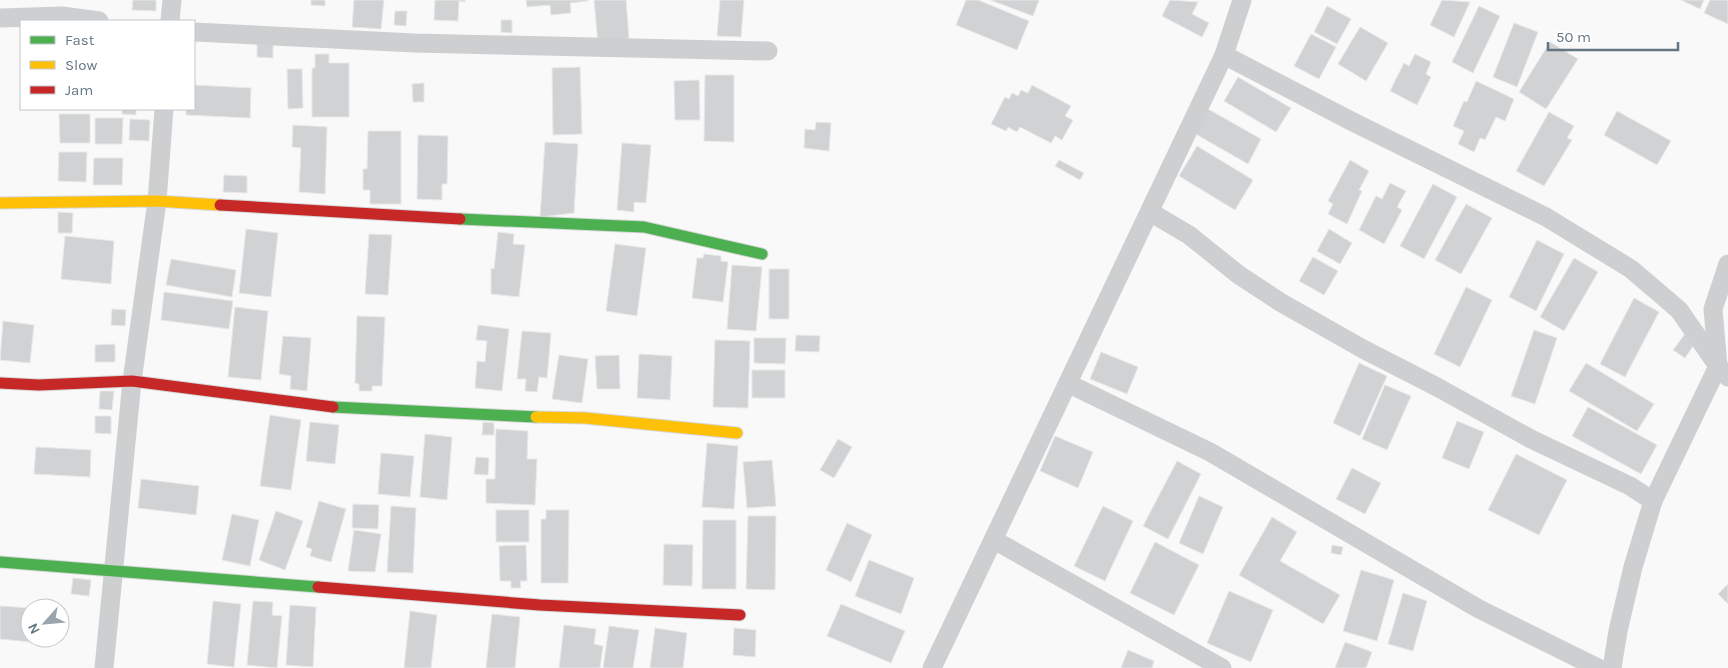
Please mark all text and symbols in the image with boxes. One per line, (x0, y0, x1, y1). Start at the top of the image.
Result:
legend (20, 20, 195, 110)
scale bar (1548, 20, 1678, 52)
text: 50 m (1556, 28, 1591, 46)
text: Fast (65, 31, 95, 49)
text: Slow (65, 56, 97, 74)
text: Jam (65, 81, 93, 99)
north arrow (20, 598, 70, 648)
text: N (24, 620, 44, 637)

